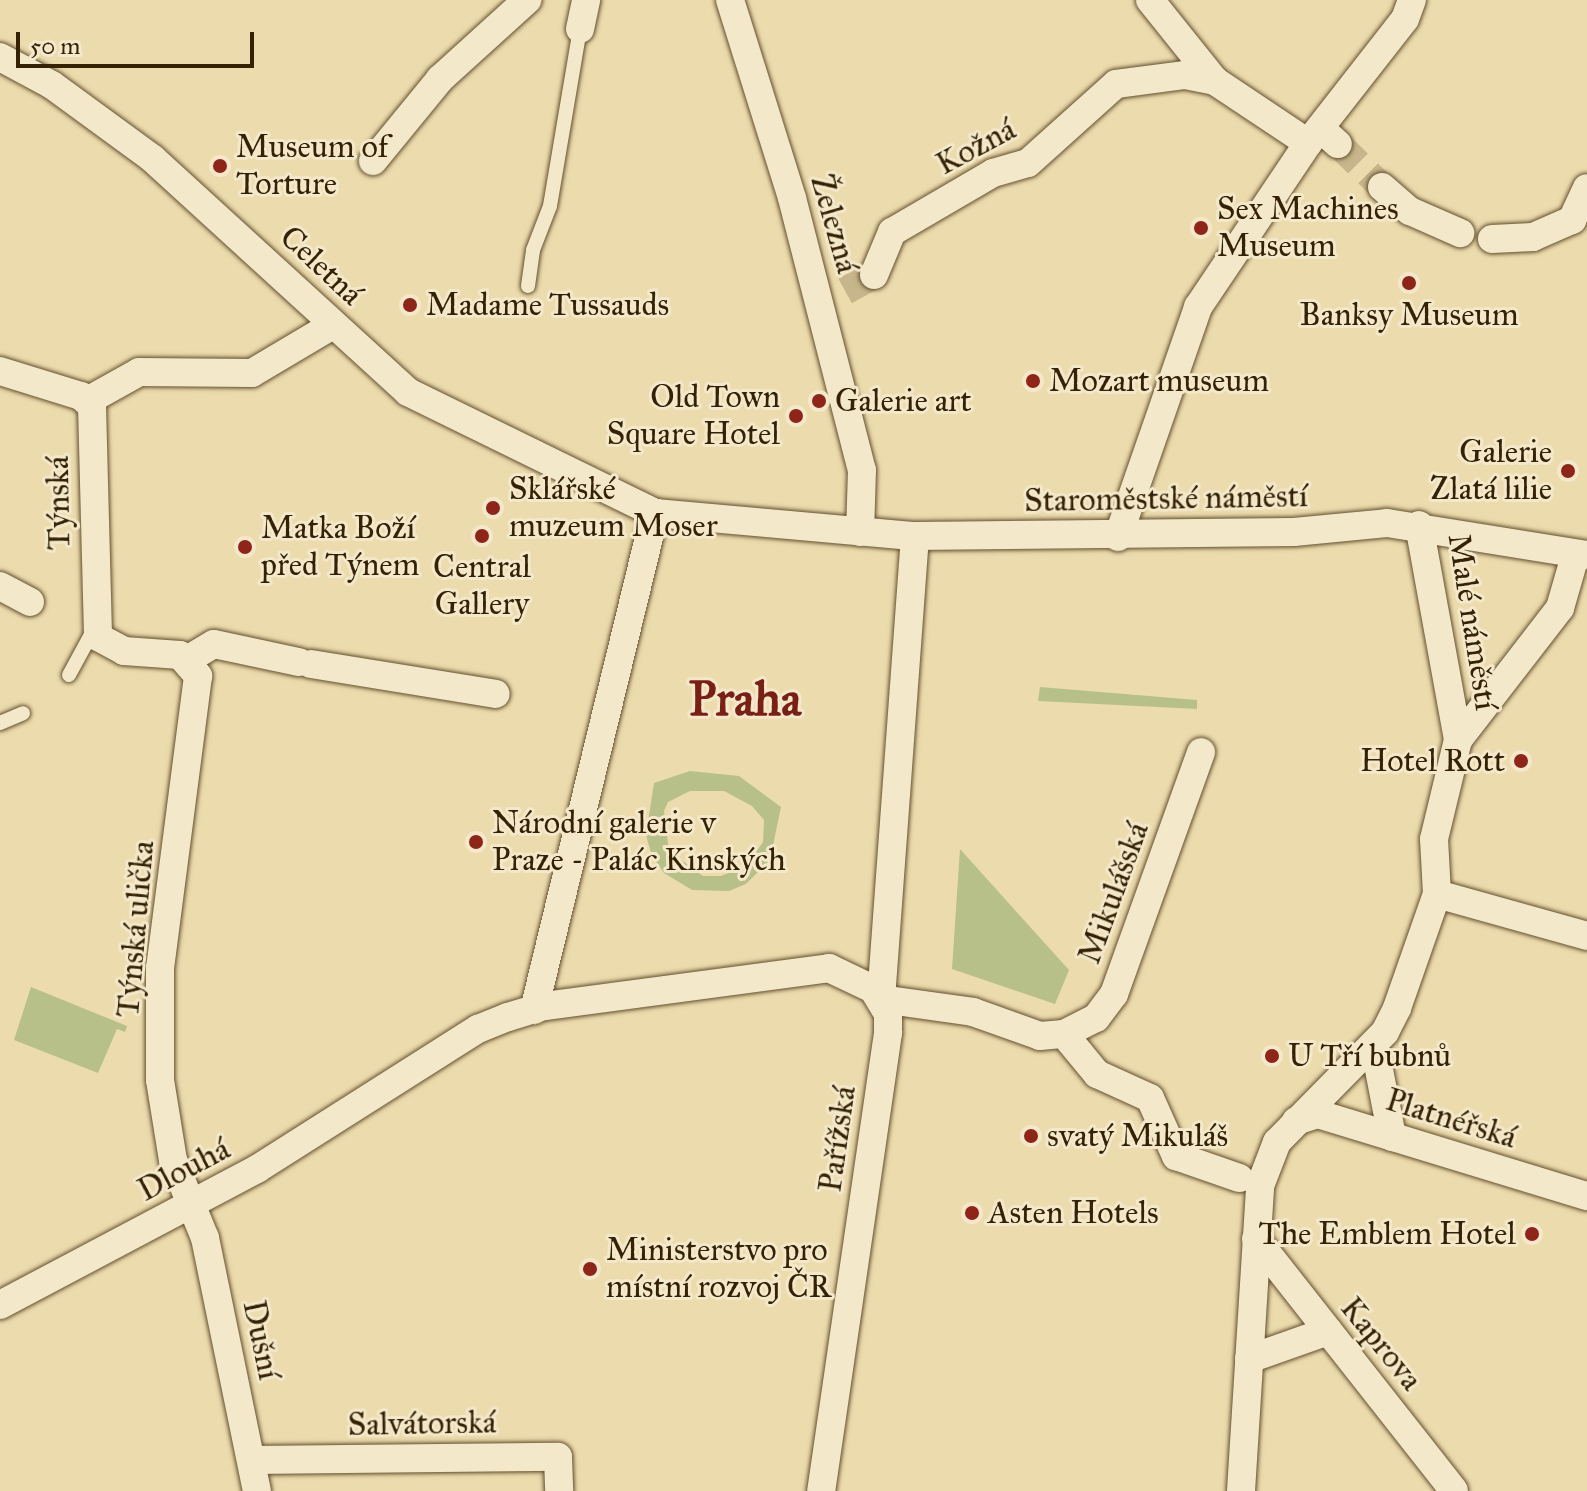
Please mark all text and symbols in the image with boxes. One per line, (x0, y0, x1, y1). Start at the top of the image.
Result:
scale bar (20, 16, 258, 66)
text: 50 m (30, 31, 80, 61)
street label: Kožná (930, 110, 1022, 184)
place label: Museum of Torture (236, 129, 389, 204)
marker: Museum of Torture (211, 157, 229, 175)
street label: Železná (802, 170, 866, 278)
place label: Sex Machines Museum (1217, 191, 1399, 266)
street label: Celetná (272, 218, 370, 314)
marker: Sex Machines Museum (1192, 219, 1210, 237)
marker: Banksy Museum (1400, 274, 1418, 292)
place label: Madame Tussauds (426, 286, 669, 324)
marker: Madame Tussauds (401, 296, 419, 314)
place label: Banksy Museum (1299, 296, 1519, 334)
place label: Mozart museum (1049, 362, 1269, 400)
marker: Mozart museum (1024, 372, 1042, 390)
place label: Old Town Square Hotel (607, 379, 780, 454)
place label: Galerie art (835, 382, 972, 420)
marker: Galerie art (810, 392, 828, 410)
marker: Old Town Square Hotel (787, 407, 805, 425)
place label: Galerie Zlatá lilie (1430, 434, 1552, 509)
street label: Týnská (39, 456, 79, 550)
marker: Galerie Zlatá lilie (1559, 462, 1577, 480)
place label: Sklářské muzeum Moser (509, 471, 718, 546)
street label: Staroměstské náměstí (1024, 477, 1308, 521)
marker: Sklářské muzeum Moser (484, 499, 502, 517)
place label: Matka Boží před Týnem (261, 510, 419, 585)
marker: Central Gallery (473, 527, 491, 545)
street label: Malé náměstí (1439, 531, 1505, 713)
marker: Matka Boží před Týnem (236, 538, 254, 556)
place label: Central Gallery (433, 549, 531, 624)
district label: Praha (689, 670, 801, 728)
place label: Hotel Rott (1360, 742, 1505, 780)
marker: Hotel Rott (1512, 752, 1530, 770)
place label: Národní galerie v Praze - Palác Kinských (492, 805, 786, 880)
street label: Mikulášská (1071, 817, 1157, 969)
marker: Národní galerie v Praze - Palác Kinských (467, 833, 485, 851)
street label: Týnská ulička (109, 839, 163, 1019)
place label: U Tří bubnů (1288, 1037, 1451, 1075)
marker: U Tří bubnů (1263, 1047, 1281, 1065)
street label: Platnéřská (1381, 1081, 1521, 1157)
street label: Pařížská (812, 1083, 864, 1195)
place label: svatý Mikuláš (1047, 1117, 1228, 1155)
marker: svatý Mikuláš (1022, 1127, 1040, 1145)
street label: Dlouhá (132, 1130, 236, 1210)
place label: Asten Hotels (988, 1194, 1159, 1232)
marker: Asten Hotels (963, 1204, 981, 1222)
place label: The Emblem Hotel (1258, 1215, 1516, 1253)
marker: The Emblem Hotel (1523, 1225, 1541, 1243)
place label: Ministerstvo pro místní rozvoj ČR (606, 1232, 831, 1307)
marker: Ministerstvo pro místní rozvoj ČR (581, 1260, 599, 1278)
street label: Kaprova (1332, 1290, 1430, 1398)
street label: Dušní (234, 1297, 288, 1383)
street label: Salvátorská (347, 1404, 497, 1444)

